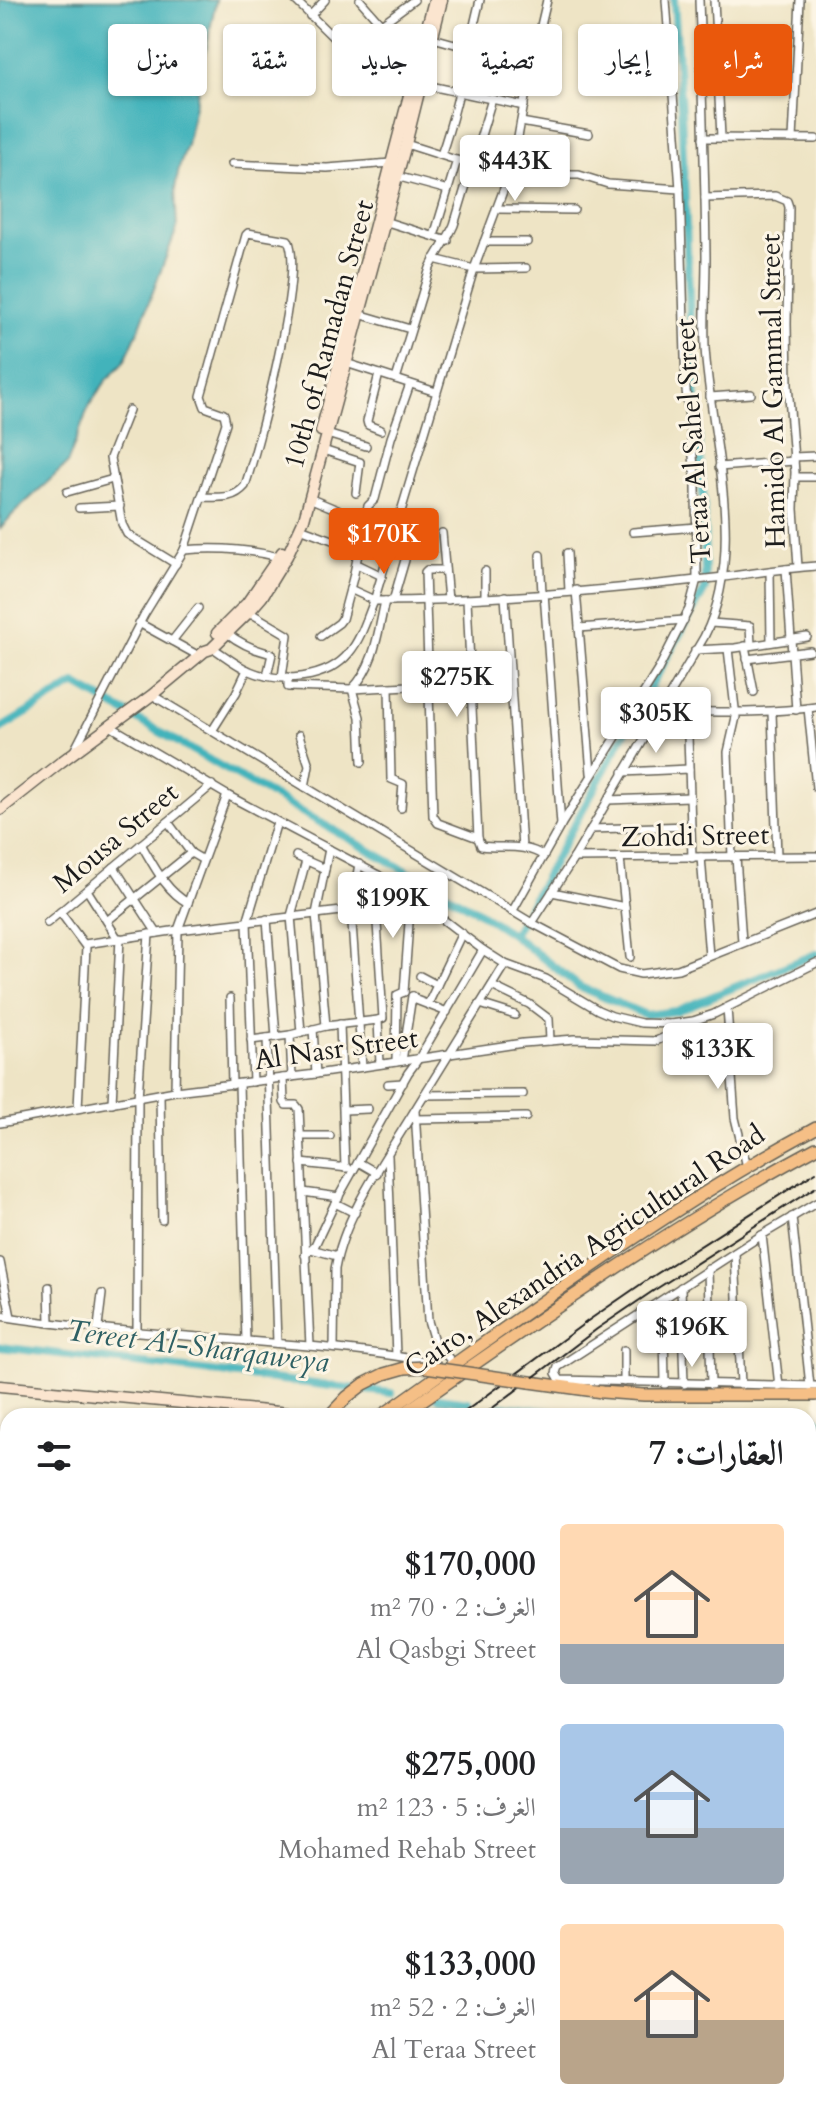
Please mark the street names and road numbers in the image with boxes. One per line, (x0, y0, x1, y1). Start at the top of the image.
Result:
street label: 10th of Ramadan Street (275, 196, 383, 473)
street label: Hamido Al Gammal Street (751, 233, 795, 549)
street label: Teraa Al Sahel Street (665, 317, 721, 565)
street label: Mousa Street (45, 774, 187, 902)
street label: Zohdi Street (621, 816, 770, 856)
street label: Al Nasr Street (252, 1019, 421, 1079)
street label: Cairo, Alexandria Agricultural Road (397, 1116, 772, 1386)

